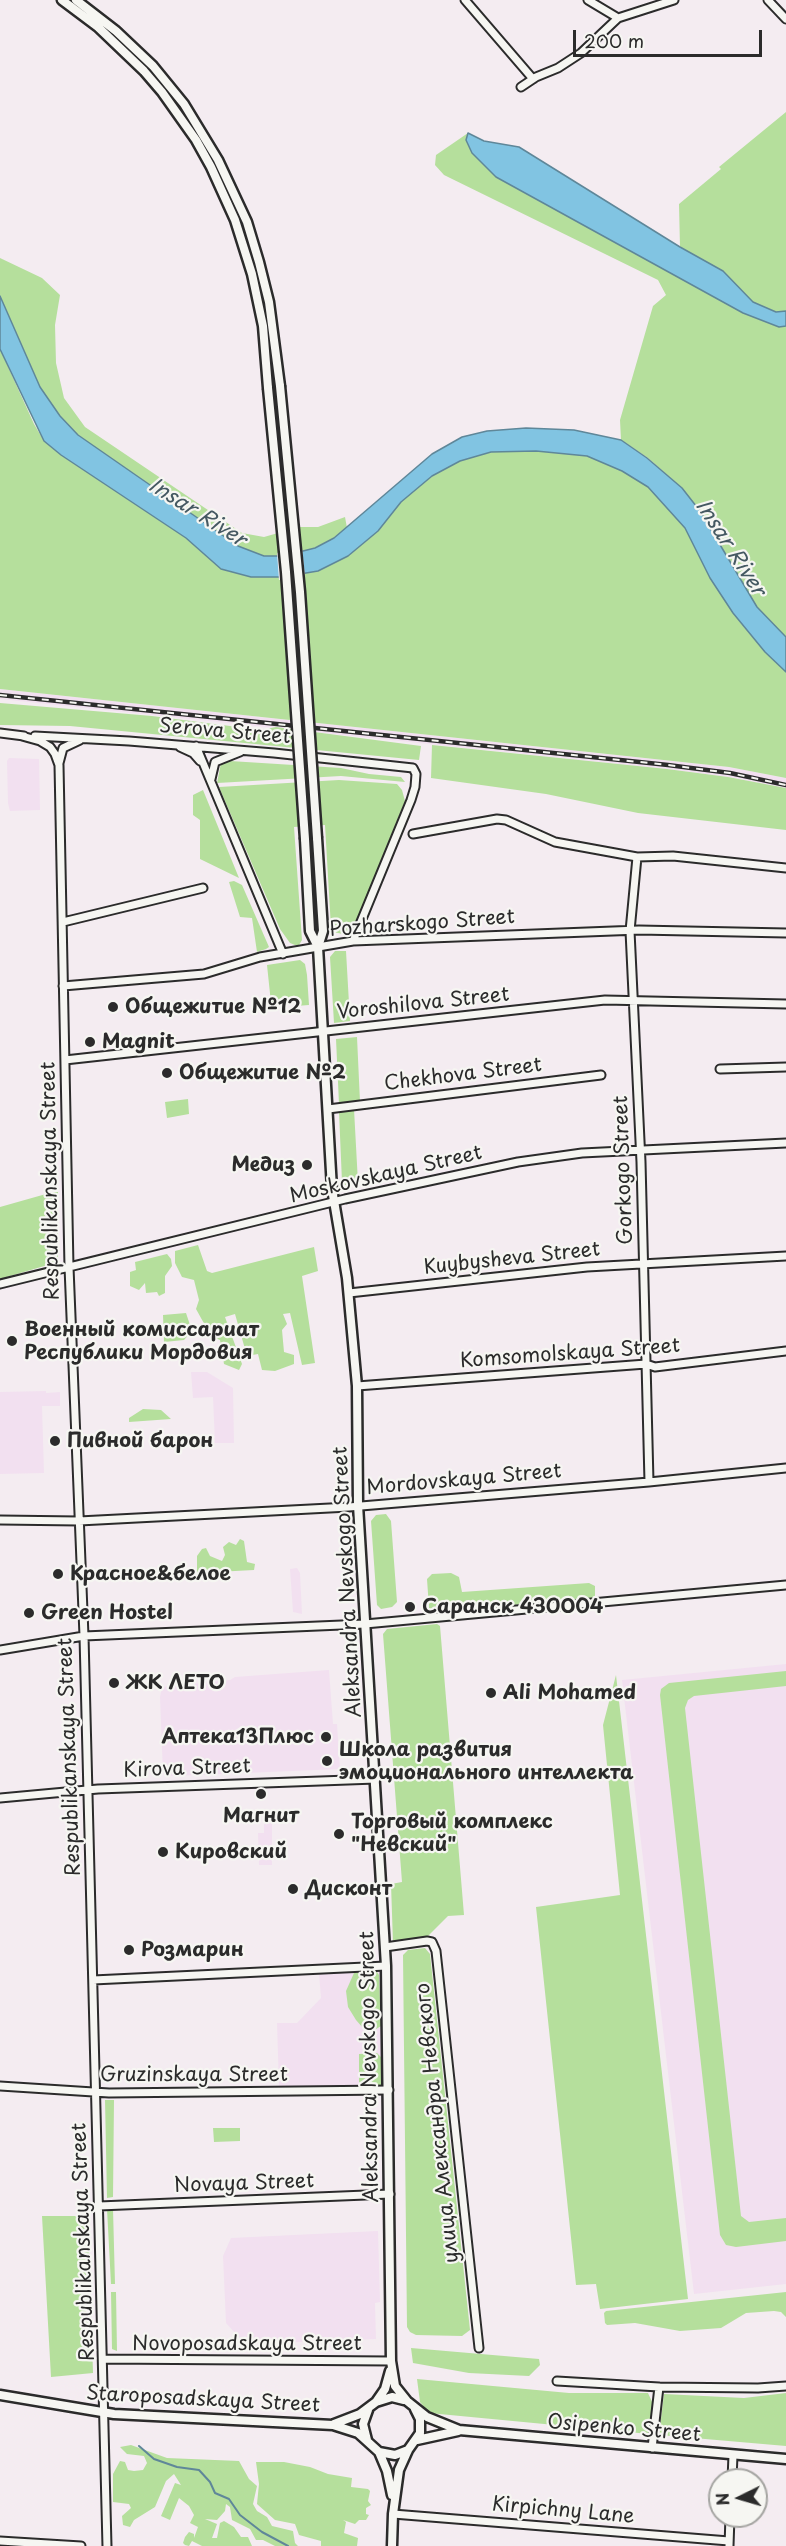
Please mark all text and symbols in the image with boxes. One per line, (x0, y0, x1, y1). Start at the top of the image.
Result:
scale bar (576, 18, 765, 56)
text: 200 m (584, 27, 644, 54)
water label: Insar River (144, 473, 250, 553)
water label: Insar River (689, 495, 771, 601)
street label: Serova Street (158, 714, 292, 750)
street label: Pozharskogo Street (328, 906, 516, 942)
street label: Voroshilova Street (336, 983, 510, 1025)
place label: Общежитие №12 (125, 995, 301, 1019)
marker: Общежитие №12 (106, 1000, 120, 1014)
place label: Magnit (102, 1030, 175, 1054)
marker: Magnit (83, 1035, 97, 1049)
street label: Chekhova Street (383, 1053, 543, 1097)
street label: Respublikanskaya Street (37, 1061, 65, 1301)
place label: Общежитие №2 (179, 1061, 346, 1085)
marker: Общежитие №2 (160, 1066, 174, 1080)
street label: Gorkogo Street (609, 1095, 639, 1245)
street label: Moskovskaya Street (288, 1141, 484, 1209)
place label: Медиз (232, 1153, 295, 1177)
marker: Медиз (300, 1158, 314, 1172)
street label: Kuybysheva Street (423, 1238, 601, 1280)
place label: Военный комиссариат Республики Мордовия (24, 1318, 259, 1365)
marker: Военный комиссариат Республики Мордовия (5, 1334, 19, 1348)
street label: Komsomolskaya Street (459, 1334, 681, 1374)
place label: Пивной барон (67, 1429, 213, 1453)
marker: Пивной барон (48, 1434, 62, 1448)
street label: Aleksandra Nevskogo Street (329, 1446, 367, 1718)
street label: Mordovskaya Street (366, 1460, 562, 1500)
place label: Красное&белое (70, 1562, 231, 1586)
marker: Красное&белое (51, 1567, 65, 1581)
place label: Саранск 430004 (422, 1595, 603, 1619)
marker: Саранск 430004 (403, 1600, 417, 1614)
place label: Green Hostel (41, 1601, 173, 1625)
marker: Green Hostel (22, 1606, 36, 1620)
street label: Respublikanskaya Street (54, 1637, 86, 1877)
place label: ЖК ЛЕТО (126, 1671, 225, 1695)
marker: ЖК ЛЕТО (107, 1676, 121, 1690)
place label: Ali Mohamed (503, 1681, 636, 1705)
marker: Ali Mohamed (484, 1686, 498, 1700)
place label: Аптека13Плюс (162, 1725, 314, 1749)
marker: Аптека13Плюс (319, 1730, 333, 1744)
place label: Школа развития эмоционального интеллекта (339, 1738, 634, 1785)
marker: Школа развития эмоционального интеллекта (320, 1754, 334, 1768)
street label: Kirova Street (123, 1755, 251, 1783)
marker: Магнит (254, 1787, 268, 1801)
place label: Магнит (223, 1804, 299, 1828)
place label: Торговый комплекс "Невский" (351, 1810, 553, 1857)
marker: Торговый комплекс "Невский" (332, 1827, 346, 1841)
place label: Кировский (175, 1840, 287, 1864)
marker: Кировский (156, 1845, 170, 1859)
place label: Дисконт (305, 1877, 392, 1901)
marker: Дисконт (286, 1882, 300, 1896)
street label: Aleksandra Nevskogo Street (356, 1931, 384, 2203)
place label: Розмарин (141, 1938, 244, 1962)
marker: Розмарин (122, 1943, 136, 1957)
street label: улица Александра Невского (411, 1982, 465, 2264)
street label: Gruzinskaya Street (100, 2063, 288, 2087)
street label: Respublikanskaya Street (68, 2122, 100, 2362)
street label: Novaya Street (173, 2170, 315, 2198)
street label: Novoposadskaya Street (132, 2332, 362, 2356)
street label: Staroposadskaya Street (85, 2382, 321, 2418)
street label: Osipenko Street (546, 2410, 702, 2448)
north arrow (708, 2468, 768, 2528)
text: N (710, 2492, 735, 2507)
street label: Kirpichny Lane (491, 2493, 635, 2529)

